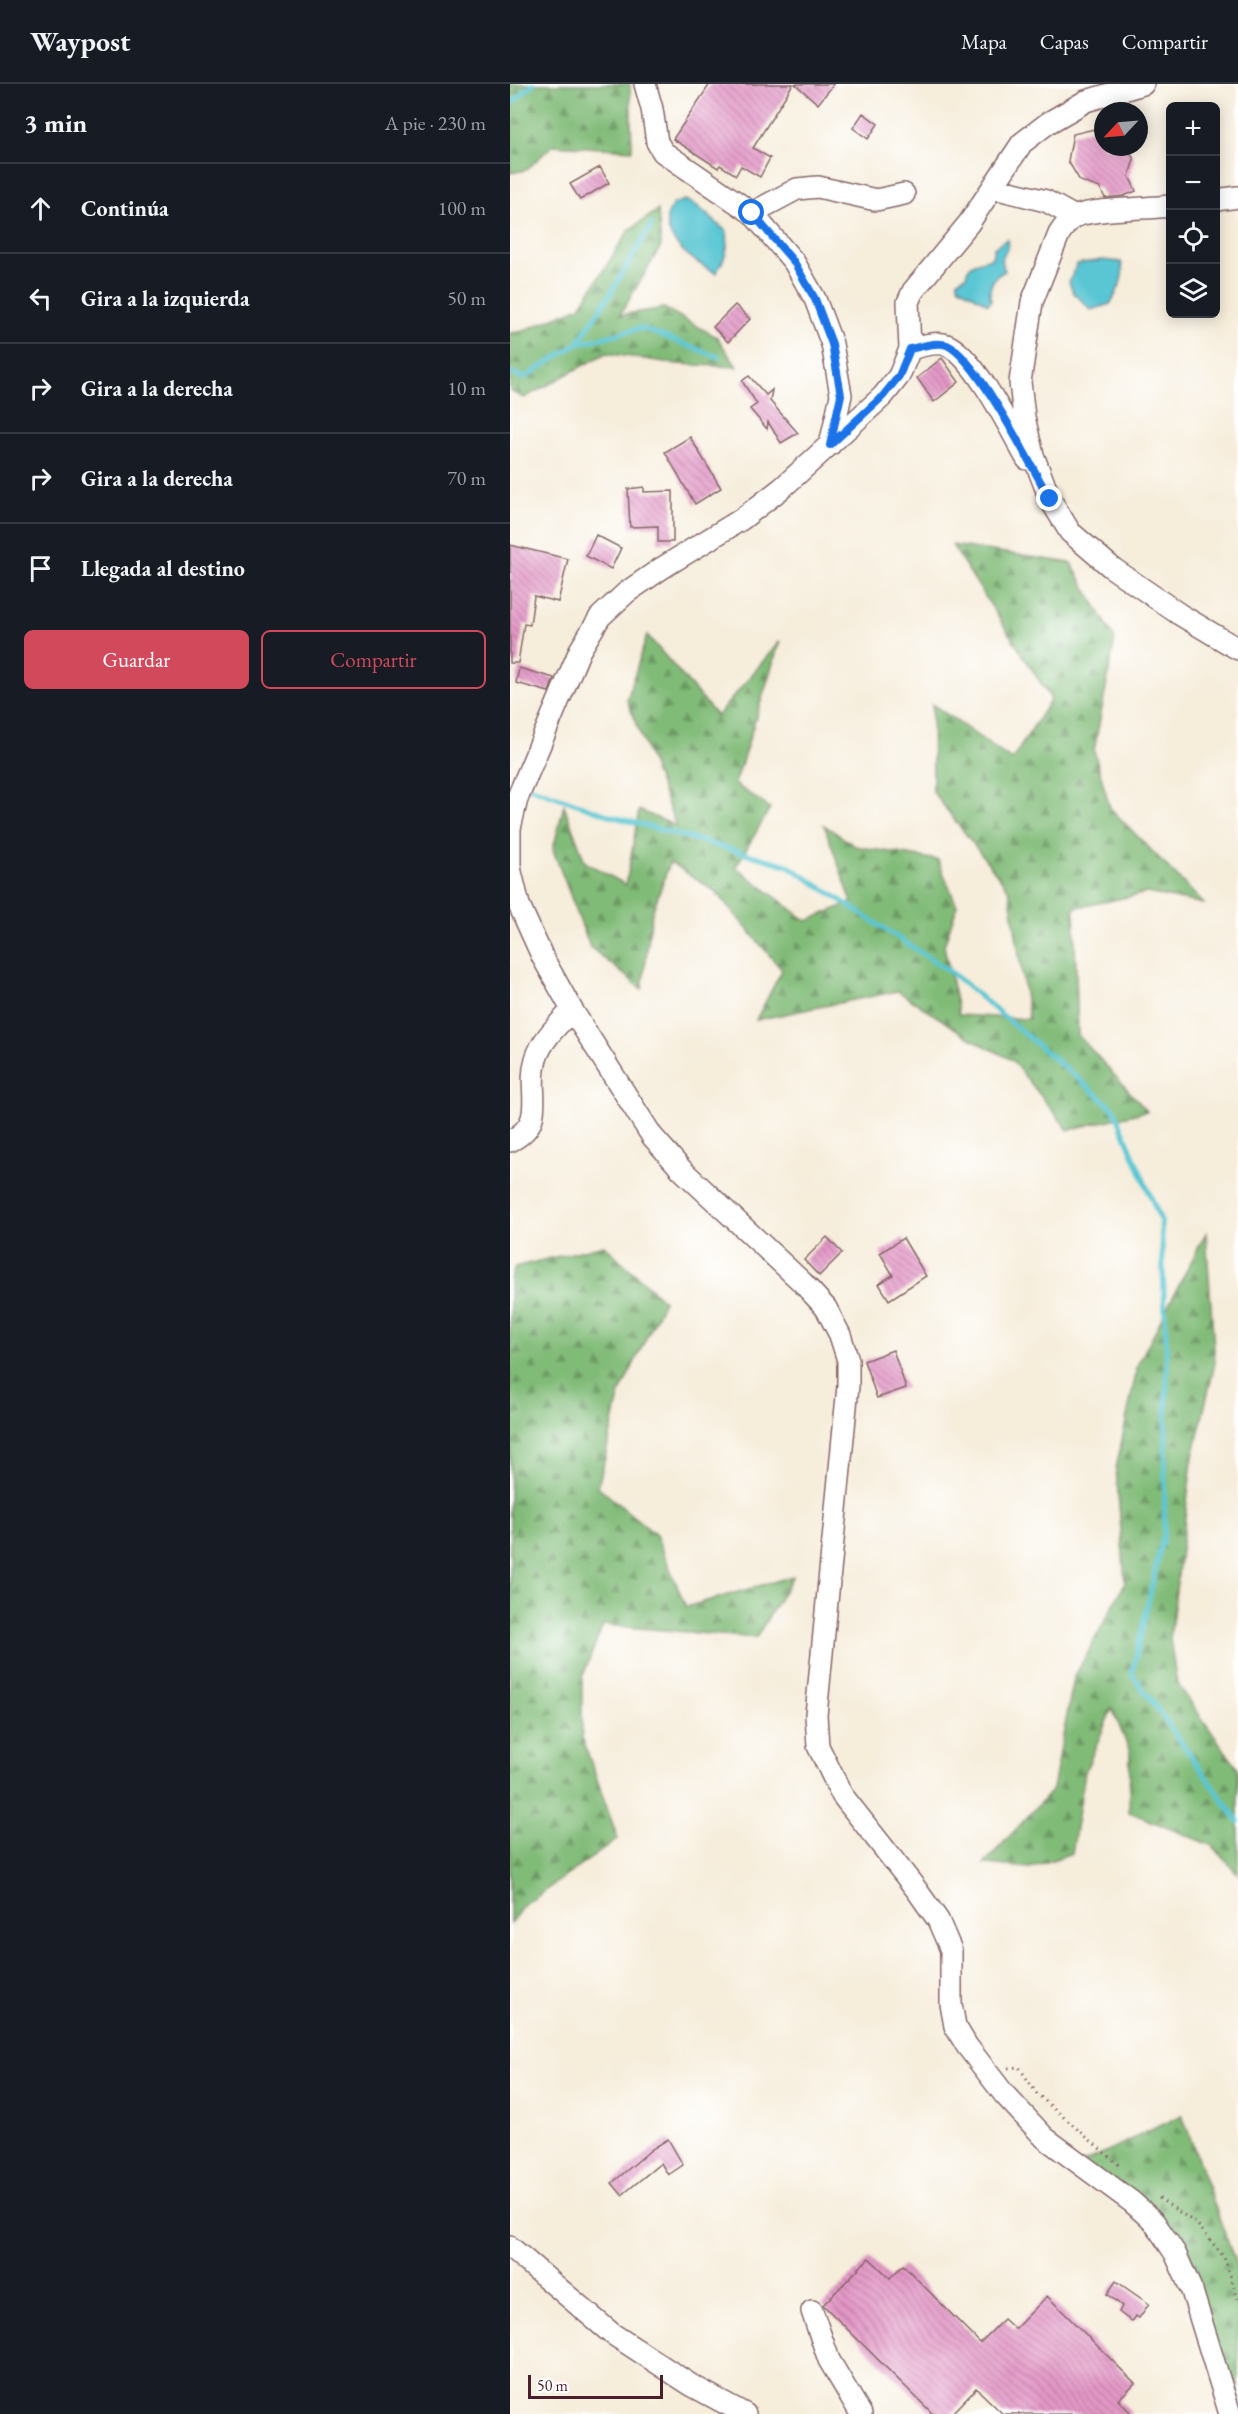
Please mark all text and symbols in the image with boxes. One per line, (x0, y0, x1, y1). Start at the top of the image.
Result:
text: Waypost (30, 23, 131, 59)
text: Mapa (961, 28, 1007, 55)
text: Capas (1040, 28, 1089, 55)
text: Compartir (1122, 28, 1208, 55)
north arrow (1094, 102, 1148, 156)
map controls (1166, 102, 1220, 318)
button: + (1166, 102, 1220, 156)
text: 3 min (24, 106, 87, 140)
text: A pie · 230 m (385, 110, 486, 136)
button: − (1166, 156, 1220, 210)
icon: ahead (24, 192, 57, 225)
text: Continúa (81, 194, 169, 223)
text: 100 m (438, 195, 486, 221)
route start (738, 199, 764, 225)
button: locate (1166, 210, 1220, 264)
button: layers (1166, 264, 1220, 318)
icon: left (24, 282, 57, 315)
text: Gira a la izquierda (81, 284, 250, 313)
text: 50 m (447, 285, 486, 311)
icon: right (24, 372, 57, 405)
text: Gira a la derecha (81, 374, 233, 403)
text: 10 m (447, 375, 486, 401)
icon: right (24, 462, 57, 495)
text: Gira a la derecha (81, 464, 233, 493)
text: 70 m (447, 465, 486, 491)
route end (1036, 485, 1062, 511)
icon: arrive (24, 552, 57, 585)
text: Llegada al destino (81, 554, 245, 583)
button: Guardar (24, 630, 249, 689)
button: Compartir (261, 630, 486, 689)
scale bar (528, 2372, 663, 2400)
text: 50 m (537, 2375, 568, 2396)

